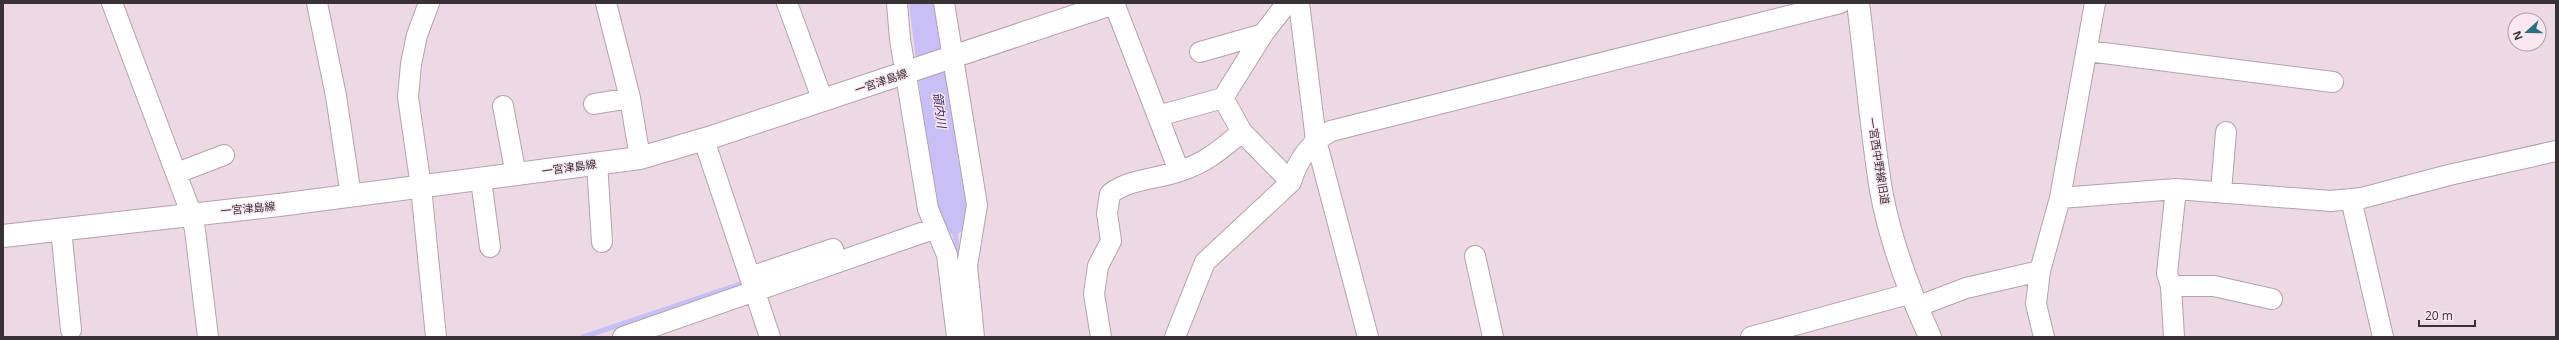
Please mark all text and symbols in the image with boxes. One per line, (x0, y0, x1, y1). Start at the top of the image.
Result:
north arrow (2507, 12, 2547, 52)
text: N (2509, 29, 2526, 43)
street label: 一宮津島線 (853, 65, 909, 97)
water label: 領内川 (929, 91, 951, 131)
street label: 一宮西中野線旧道 (1865, 116, 1893, 206)
street label: 一宮津島線 (541, 156, 597, 178)
street label: 一宮津島線 (220, 198, 276, 218)
scale bar (2419, 302, 2475, 328)
text: 20 m (2425, 307, 2453, 324)

